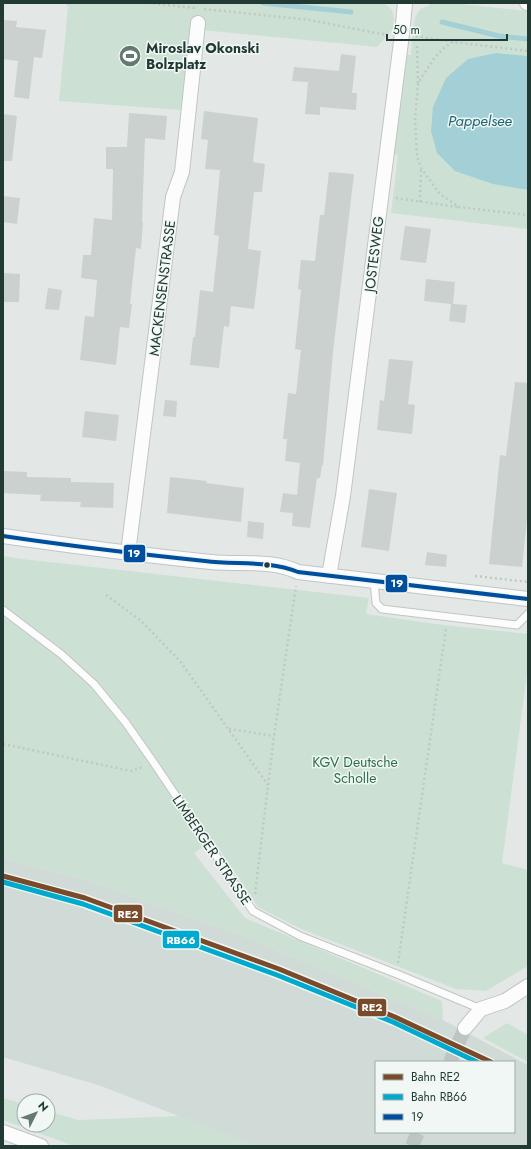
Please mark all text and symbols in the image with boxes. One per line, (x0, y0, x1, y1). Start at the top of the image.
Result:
scale bar (387, 16, 507, 42)
text: 50 m (393, 21, 420, 39)
place label: Miroslav Okonski Bolzplatz (146, 38, 259, 74)
sports icon: Miroslav Okonski Bolzplatz (117, 43, 143, 69)
water label: Pappelsee (448, 110, 513, 132)
street label: JOSTESWEG (359, 215, 389, 295)
street label: MACKENSENSTRASSE (144, 219, 180, 357)
line badge: 19 (123, 544, 146, 563)
text: 19 (128, 545, 140, 561)
unlabelled marker (262, 560, 272, 570)
line badge: 19 (385, 574, 408, 593)
text: 19 (391, 575, 403, 591)
park label: KGV Deutsche Scholle (312, 752, 398, 788)
street label: LIMBERGER STRASSE (168, 791, 256, 909)
line badge: RE2 (113, 904, 143, 923)
text: RE2 (118, 906, 138, 922)
line badge: RB66 (162, 930, 200, 949)
text: RB66 (166, 932, 196, 948)
line badge: RE2 (357, 998, 387, 1017)
text: RE2 (362, 999, 382, 1015)
legend (375, 1061, 515, 1133)
text: Bahn RE2 (411, 1068, 460, 1086)
text: Bahn RB66 (411, 1088, 467, 1106)
north arrow (16, 1093, 56, 1133)
text: N (35, 1098, 52, 1115)
text: 19 (411, 1108, 423, 1126)

